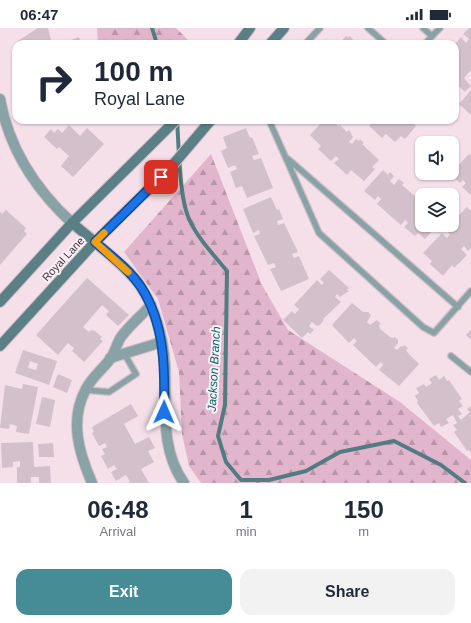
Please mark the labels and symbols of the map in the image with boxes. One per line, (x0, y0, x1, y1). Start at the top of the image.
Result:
pin (144, 160, 178, 194)
street label: Royal Lane (40, 235, 86, 283)
water label: Jackson Branch (205, 326, 223, 413)
position arrow (143, 391, 185, 433)

